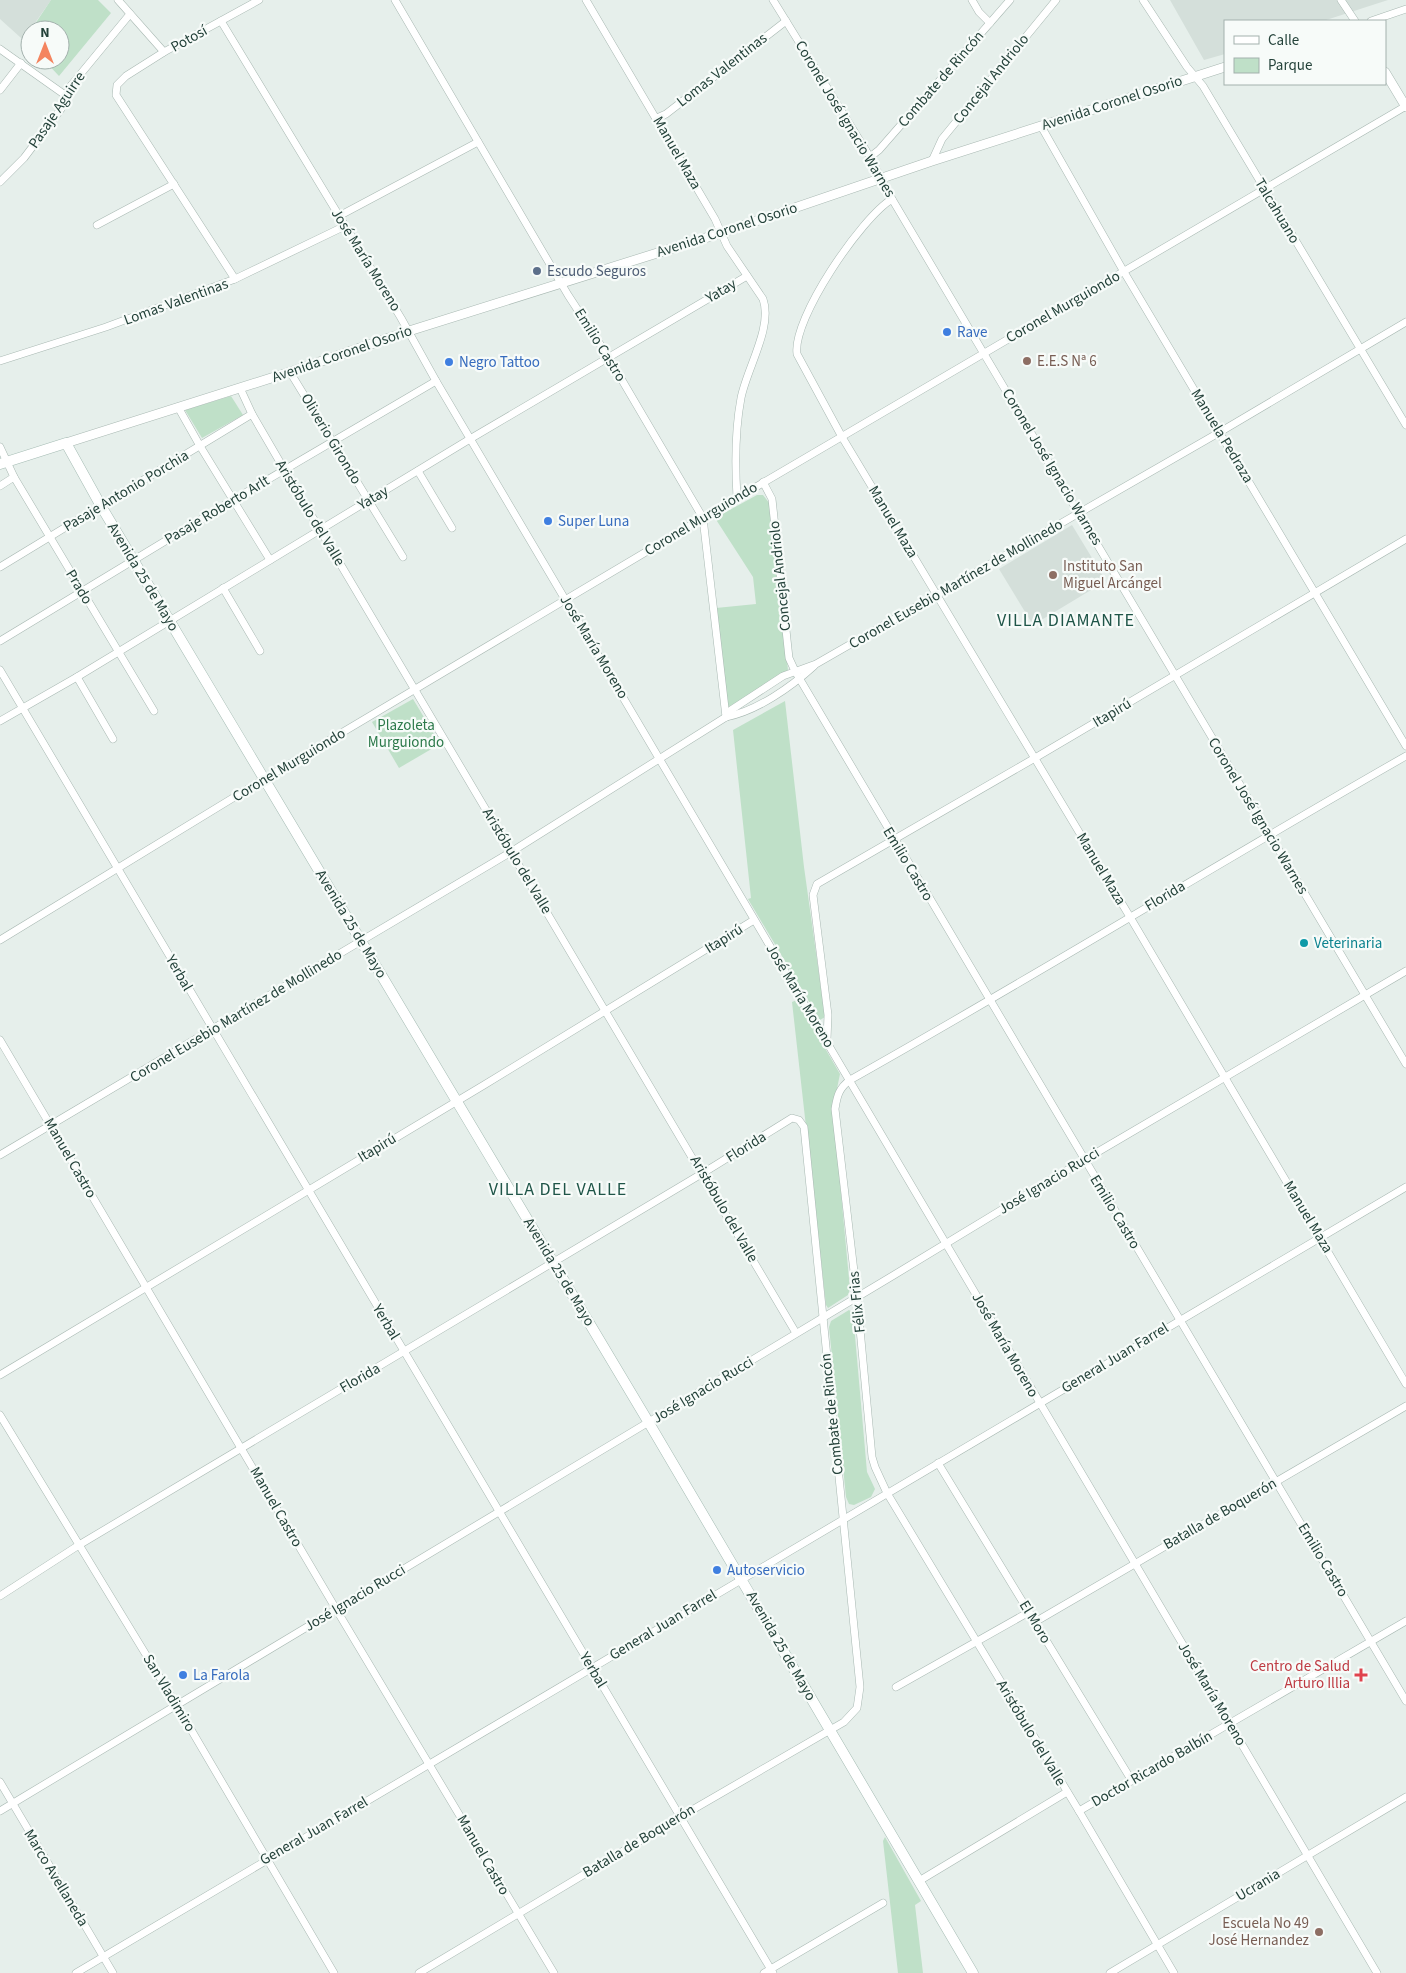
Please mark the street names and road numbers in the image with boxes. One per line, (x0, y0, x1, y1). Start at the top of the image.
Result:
street label: Potosí (167, 20, 212, 58)
street label: Combate de Rincón (893, 26, 989, 132)
street label: Lomas Valentinas (672, 28, 772, 112)
street label: Concejal Andriolo (948, 29, 1034, 129)
street label: Coronel José Ignacio Warnes (790, 37, 900, 201)
street label: Pasaje Aguirre (24, 67, 90, 153)
street label: Avenida Coronel Osorio (1039, 70, 1185, 136)
street label: Manuel Maza (648, 113, 706, 193)
street label: Talcahuano (1249, 174, 1305, 248)
street label: Avenida Coronel Osorio (654, 197, 800, 263)
street label: José María Moreno (326, 204, 406, 316)
street label: Coronel Murguiondo (1002, 266, 1124, 348)
street label: Lomas Valentinas (121, 273, 231, 331)
street label: Yatay (701, 274, 740, 309)
street label: Emilio Castro (569, 304, 631, 386)
street label: Avenida Coronel Osorio (269, 320, 415, 388)
street label: Coronel José Ignacio Warnes (997, 385, 1107, 549)
street label: Manuela Pedraza (1186, 385, 1258, 487)
street label: Oliverio Girondo (296, 390, 366, 488)
street label: Pasaje Antonio Porchia (59, 445, 193, 537)
street label: Aristóbulo del Valle (270, 456, 350, 570)
street label: Pasaje Roberto Arlt (161, 470, 273, 550)
street label: Coronel Murguiondo (640, 477, 762, 561)
street label: Yatay (353, 481, 392, 516)
street label: Manuel Maza (863, 482, 923, 562)
street label: Coronel Eusebio Martínez de Mollinedo (845, 514, 1067, 654)
street label: Avenida 25 de Mayo (102, 519, 184, 635)
street label: Concejal Andriolo (764, 520, 796, 632)
street label: Prado (60, 566, 98, 608)
street label: José María Moreno (555, 591, 633, 703)
street label: Itapirú (1089, 693, 1135, 733)
street label: Coronel Murguiondo (228, 723, 350, 807)
street label: Coronel José Ignacio Warnes (1203, 734, 1313, 898)
street label: Aristóbulo del Valle (477, 804, 557, 918)
street label: Emilio Castro (878, 823, 938, 905)
street label: Manuel Maza (1071, 829, 1131, 909)
street label: Avenida 25 de Mayo (310, 866, 392, 982)
street label: Florida (1141, 876, 1189, 916)
street label: Itapirú (701, 919, 747, 959)
street label: José María Moreno (761, 940, 839, 1052)
street label: Coronel Eusebio Martínez de Mollinedo (126, 944, 346, 1088)
street label: Yerbal (160, 950, 198, 995)
street label: Manuel Castro (39, 1114, 101, 1202)
street label: Florida (722, 1126, 770, 1168)
street label: Itapirú (354, 1128, 400, 1168)
street label: José Ignacio Rucci (994, 1142, 1104, 1220)
street label: Aristóbulo del Valle (685, 1152, 763, 1266)
street label: Emilio Castro (1085, 1171, 1145, 1253)
street label: Manuel Maza (1278, 1177, 1338, 1257)
street label: Avenida 25 de Mayo (518, 1214, 600, 1330)
street label: Félix Frias (843, 1270, 871, 1334)
street label: José María Moreno (966, 1289, 1044, 1401)
street label: Yerbal (367, 1299, 405, 1344)
street label: General Juan Farrel (1057, 1318, 1173, 1398)
street label: José Ignacio Rucci (648, 1351, 758, 1429)
street label: Combate de Rincón (815, 1352, 849, 1476)
street label: Florida (336, 1358, 384, 1398)
street label: Manuel Castro (245, 1463, 307, 1551)
street label: Batalla de Boquerón (1159, 1473, 1281, 1555)
street label: Emilio Castro (1293, 1519, 1353, 1601)
street label: José Ignacio Rucci (300, 1559, 410, 1637)
street label: General Juan Farrel (605, 1585, 721, 1665)
street label: Avenida 25 de Mayo (741, 1587, 821, 1705)
street label: El Moro (1014, 1596, 1056, 1648)
street label: José María Moreno (1173, 1638, 1251, 1750)
street label: Yerbal (574, 1647, 612, 1692)
street label: San Vladimiro (138, 1650, 200, 1736)
street label: Aristóbulo del Valle (991, 1676, 1071, 1790)
street label: Doctor Ricardo Balbín (1088, 1726, 1216, 1812)
street label: General Juan Farrel (256, 1791, 372, 1871)
street label: Batalla de Boquerón (579, 1799, 699, 1883)
street label: Manuel Castro (452, 1811, 514, 1899)
street label: Marco Avellaneda (19, 1825, 93, 1931)
street label: Ucrania (1232, 1864, 1284, 1906)

